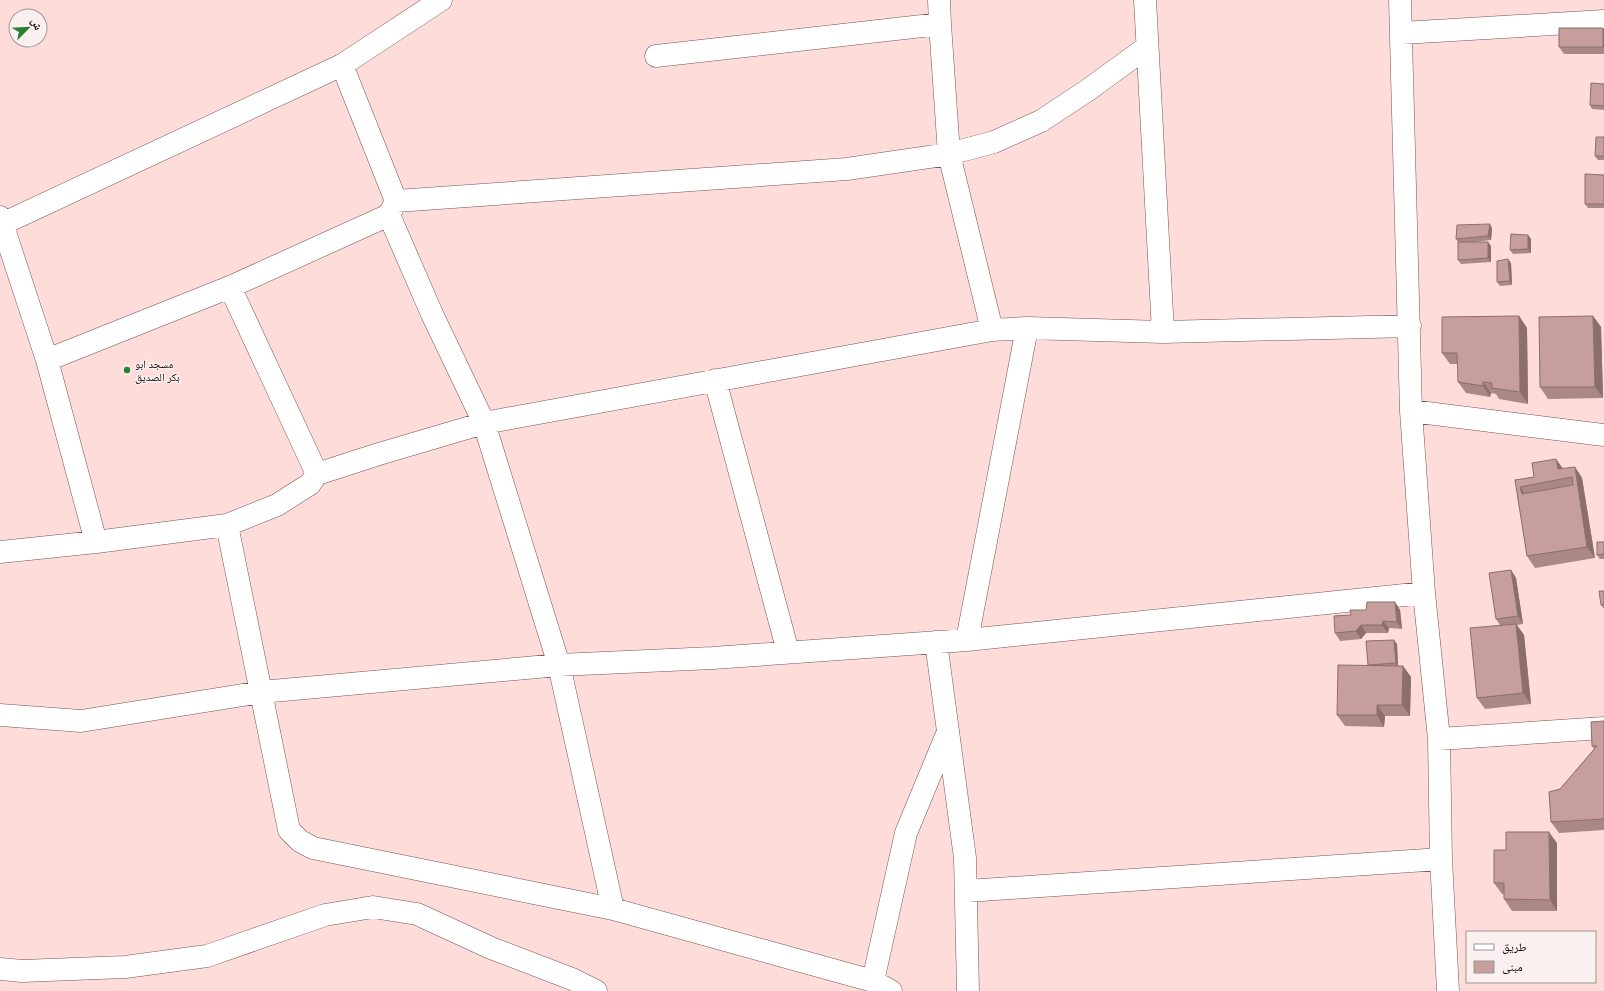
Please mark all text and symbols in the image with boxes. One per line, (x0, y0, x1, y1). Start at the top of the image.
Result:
north arrow (8, 8, 48, 48)
text: ش (27, 16, 46, 33)
place label: مسجد ابو بكر الصديق (135, 357, 180, 384)
marker: مسجد ابو بكر الصديق (122, 365, 132, 375)
legend (1466, 931, 1596, 983)
text: طريق (1502, 939, 1527, 954)
text: مبنى (1502, 959, 1523, 974)

